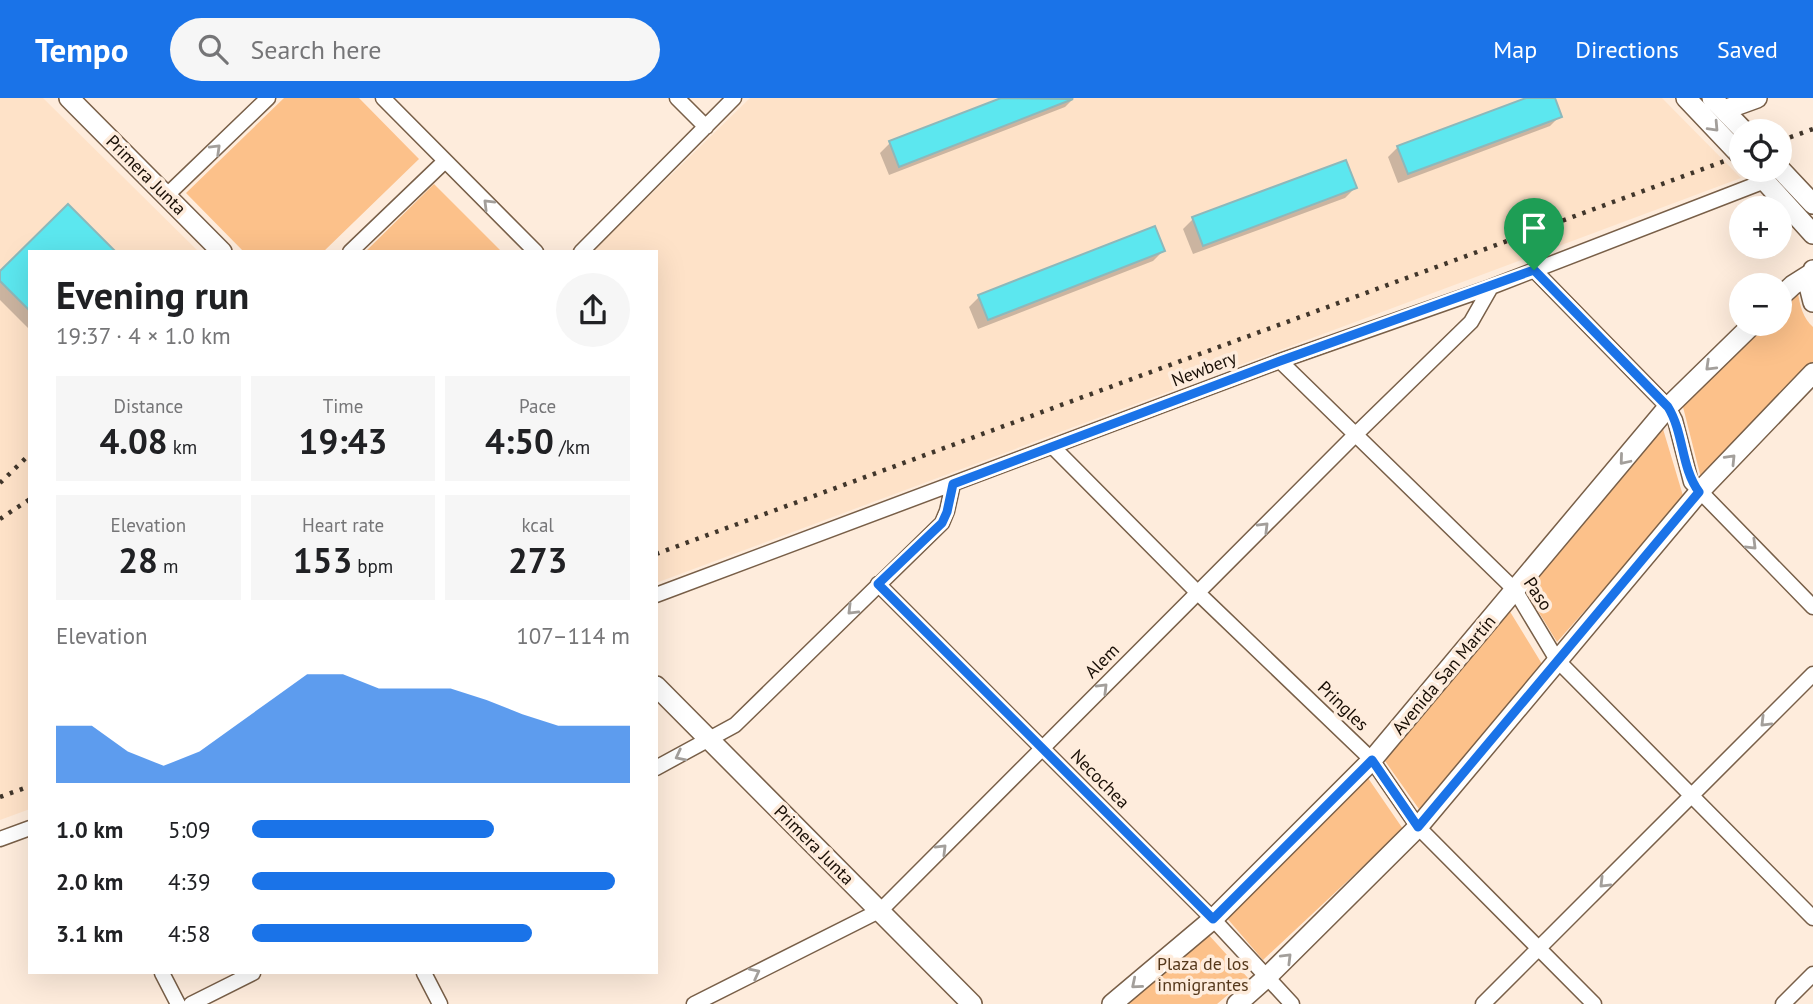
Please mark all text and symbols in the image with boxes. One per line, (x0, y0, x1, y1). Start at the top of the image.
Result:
search box (170, 18, 660, 81)
text: Tempo (35, 28, 128, 71)
icon: search (194, 30, 232, 68)
text: Search here (250, 33, 382, 66)
text: Map (1493, 34, 1537, 65)
text: Directions (1575, 34, 1679, 65)
text: Saved (1717, 34, 1778, 65)
one-way arrow (1705, 119, 1718, 132)
map controls (1729, 119, 1792, 336)
button: locate (1729, 119, 1792, 182)
street label: Primera Junta (102, 130, 191, 219)
one-way arrow (207, 144, 220, 157)
button: + (1729, 196, 1792, 259)
pin (1504, 198, 1564, 270)
one-way arrow (483, 199, 496, 212)
icon: arrive (1515, 209, 1553, 247)
text: Evening run (56, 270, 249, 319)
button: share (556, 273, 630, 347)
button: − (1729, 273, 1792, 336)
text: 19:37 · 4 × 1.0 km (56, 321, 231, 350)
street label: Newbery (1168, 345, 1240, 391)
one-way arrow (1706, 357, 1719, 370)
text: Distance (114, 394, 183, 418)
text: Time (323, 394, 363, 418)
text: Pace (519, 394, 556, 418)
text: 4.08 (99, 418, 168, 464)
text: 19:43 (299, 418, 387, 464)
text: 4:50 (485, 418, 554, 464)
text: km (168, 435, 197, 459)
text: /km (554, 435, 590, 459)
one-way arrow (1620, 451, 1632, 464)
one-way arrow (1723, 454, 1735, 467)
text: Elevation (110, 513, 186, 537)
text: Heart rate (302, 513, 384, 537)
text: kcal (521, 513, 554, 537)
one-way arrow (1255, 522, 1268, 535)
text: 28 (118, 537, 158, 583)
text: 153 (293, 537, 352, 583)
text: 273 (508, 537, 567, 583)
one-way arrow (1743, 537, 1756, 550)
text: m (158, 554, 178, 578)
text: bpm (352, 554, 393, 578)
street label: Paso (1519, 573, 1558, 615)
one-way arrow (848, 602, 860, 614)
street label: Avenida San Martín (1387, 610, 1500, 739)
text: Elevation (56, 621, 148, 650)
text: 107–114 m (516, 621, 630, 650)
street label: Alem (1080, 639, 1124, 683)
street label: Pringles (1313, 676, 1374, 735)
one-way arrow (1095, 683, 1108, 696)
one-way arrow (1760, 713, 1773, 726)
street label: Necochea (1066, 744, 1135, 813)
one-way arrow (675, 748, 687, 761)
street label: Primera Junta (770, 800, 859, 889)
text: 1.0 km (56, 815, 123, 844)
text: 5:09 (168, 815, 211, 844)
one-way arrow (934, 844, 947, 857)
text: 2.0 km (56, 867, 123, 896)
text: 4:39 (168, 867, 211, 896)
one-way arrow (1599, 874, 1612, 887)
text: 3.1 km (56, 919, 123, 948)
text: 4:58 (168, 919, 211, 948)
park label: Plaza de los inmigrantes (1157, 952, 1249, 996)
one-way arrow (1278, 953, 1291, 966)
one-way arrow (748, 968, 760, 982)
one-way arrow (1131, 976, 1144, 988)

